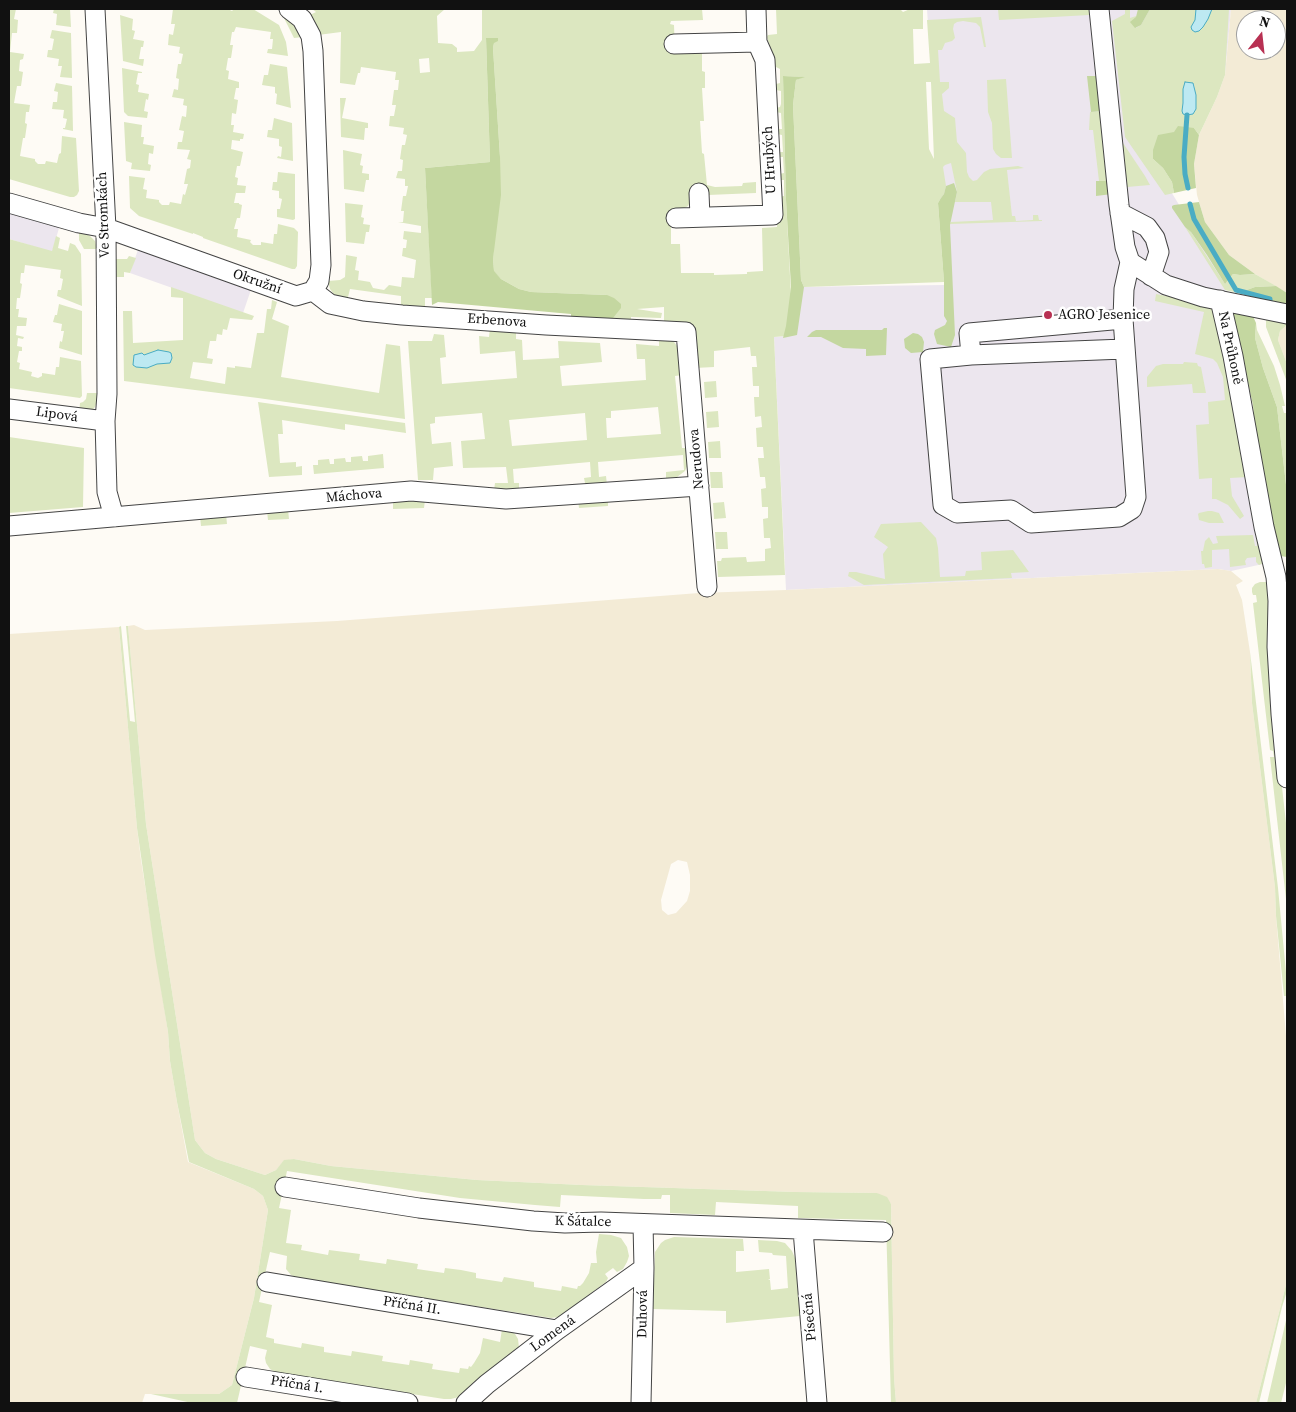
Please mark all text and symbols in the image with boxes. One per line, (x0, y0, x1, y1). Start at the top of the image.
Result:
north arrow (1236, 10, 1286, 60)
text: N (1257, 11, 1273, 33)
street label: U Hrubých (760, 125, 780, 195)
street label: Ve Stromkách (94, 172, 114, 258)
street label: Okružní (230, 266, 284, 298)
place label: AGRO Jesenice (1058, 307, 1150, 323)
marker: AGRO Jesenice (1042, 309, 1054, 321)
street label: Na Průhoně (1214, 310, 1246, 386)
street label: Erbenova (467, 311, 527, 331)
street label: Lipová (35, 404, 79, 426)
street label: Nerudova (686, 428, 708, 490)
street label: Máchova (325, 485, 383, 507)
street label: K Šátalce (555, 1213, 611, 1231)
street label: Duhová (634, 1290, 652, 1338)
street label: Písečná (800, 1292, 820, 1342)
street label: Příčná II. (382, 1293, 442, 1319)
street label: Lomená (527, 1312, 579, 1356)
street label: Příčná I. (269, 1373, 325, 1397)

